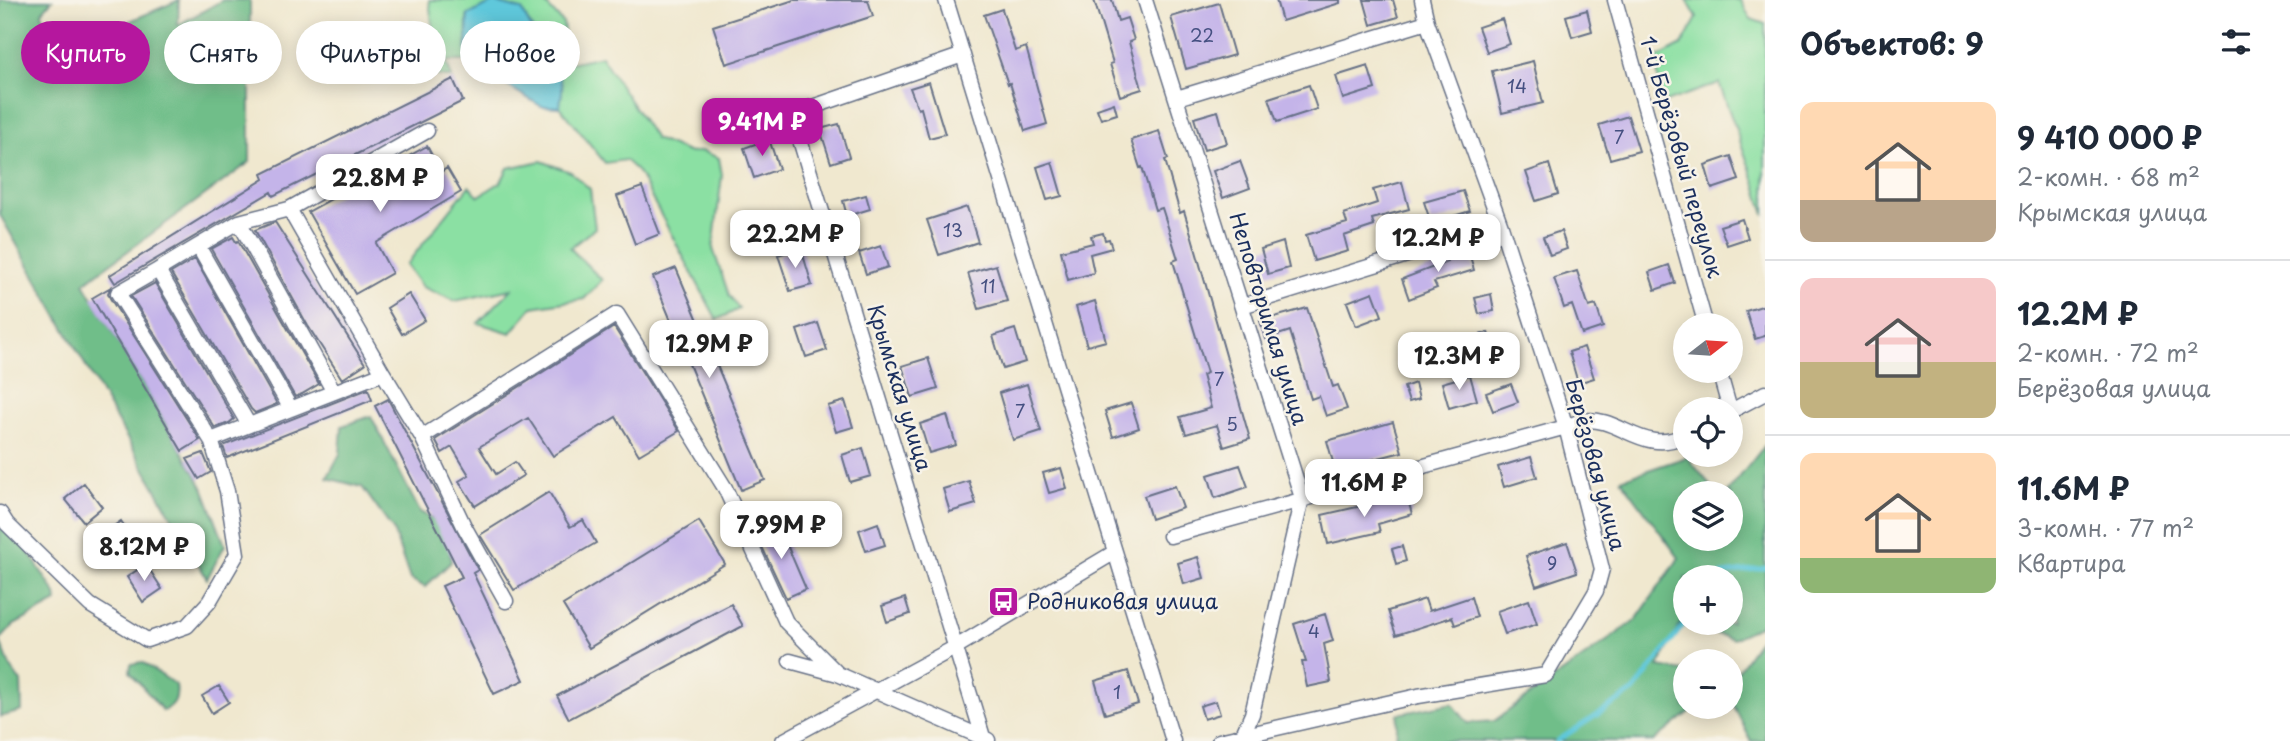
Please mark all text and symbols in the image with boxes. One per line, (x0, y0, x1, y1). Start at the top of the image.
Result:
text: Объектов: 9 (1800, 20, 1984, 65)
chip: Купить (21, 21, 150, 84)
chip: Снять (164, 21, 282, 84)
chip: Фильтры (296, 21, 446, 84)
chip: Новое (460, 21, 580, 84)
house number: 22 (1190, 21, 1214, 48)
icon: filters (2217, 23, 2255, 61)
street label: 1-й Берёзовый переулок (1633, 32, 1733, 282)
house number: 14 (1507, 72, 1527, 99)
pin: 9.41M ₽ (697, 99, 827, 158)
text: 9.41M ₽ (718, 103, 806, 138)
text: 9 410 000 ₽ (2017, 114, 2202, 159)
house number: 7 (1614, 123, 1624, 150)
icon: home (1856, 130, 1940, 214)
pin: 22.8M ₽ (315, 154, 445, 214)
text: 22.8M ₽ (332, 159, 428, 194)
text: 2-комн. · 68 m² (2017, 159, 2200, 194)
text: Крымская улица (2017, 194, 2207, 229)
street label: Неповторимая улица (1222, 208, 1318, 430)
pin: 22.2M ₽ (730, 210, 860, 270)
text: 22.2M ₽ (746, 215, 844, 250)
pin: 12.2M ₽ (1373, 215, 1503, 274)
house number: 13 (943, 216, 963, 243)
text: 12.2M ₽ (1392, 219, 1484, 254)
house number: 11 (980, 272, 996, 299)
text: 12.2M ₽ (2017, 290, 2138, 335)
street label: Крымская улица (860, 300, 942, 476)
icon: home (1856, 306, 1940, 390)
north arrow (1673, 313, 1743, 383)
map controls (1673, 313, 1743, 719)
pin: 12.9M ₽ (644, 320, 774, 380)
text: 12.9M ₽ (665, 325, 753, 360)
pin: 12.3M ₽ (1394, 332, 1524, 392)
text: 2-комн. · 72 m² (2017, 335, 2199, 370)
text: 12.3M ₽ (1414, 337, 1504, 372)
house number: 7 (1214, 365, 1224, 392)
text: Берёзовая улица (2017, 370, 2210, 405)
street label: Берёзовая улица (1559, 375, 1635, 555)
house number: 7 (1015, 397, 1025, 424)
button: locate (1673, 397, 1743, 467)
house number: 5 (1226, 410, 1238, 437)
pin: 11.6M ₽ (1299, 460, 1429, 519)
text: 11.6M ₽ (1321, 464, 1407, 499)
text: 11.6M ₽ (2017, 465, 2129, 510)
button: layers (1673, 481, 1743, 551)
icon: home (1856, 481, 1940, 565)
pin: 7.99M ₽ (716, 502, 846, 561)
text: 7.99M ₽ (736, 506, 826, 541)
text: 3-комн. · 77 m² (2017, 510, 2194, 545)
pin: 8.12M ₽ (79, 524, 209, 583)
text: 8.12M ₽ (99, 528, 189, 563)
text: Квартира (2017, 545, 2125, 580)
house number: 9 (1547, 549, 1557, 576)
button: + (1673, 565, 1743, 635)
place label: Родниковая улица (1027, 584, 1219, 616)
bus stop icon: Родниковая улица (987, 585, 1021, 619)
house number: 4 (1308, 617, 1320, 644)
button: − (1673, 649, 1743, 719)
house number: 1 (1113, 678, 1121, 705)

